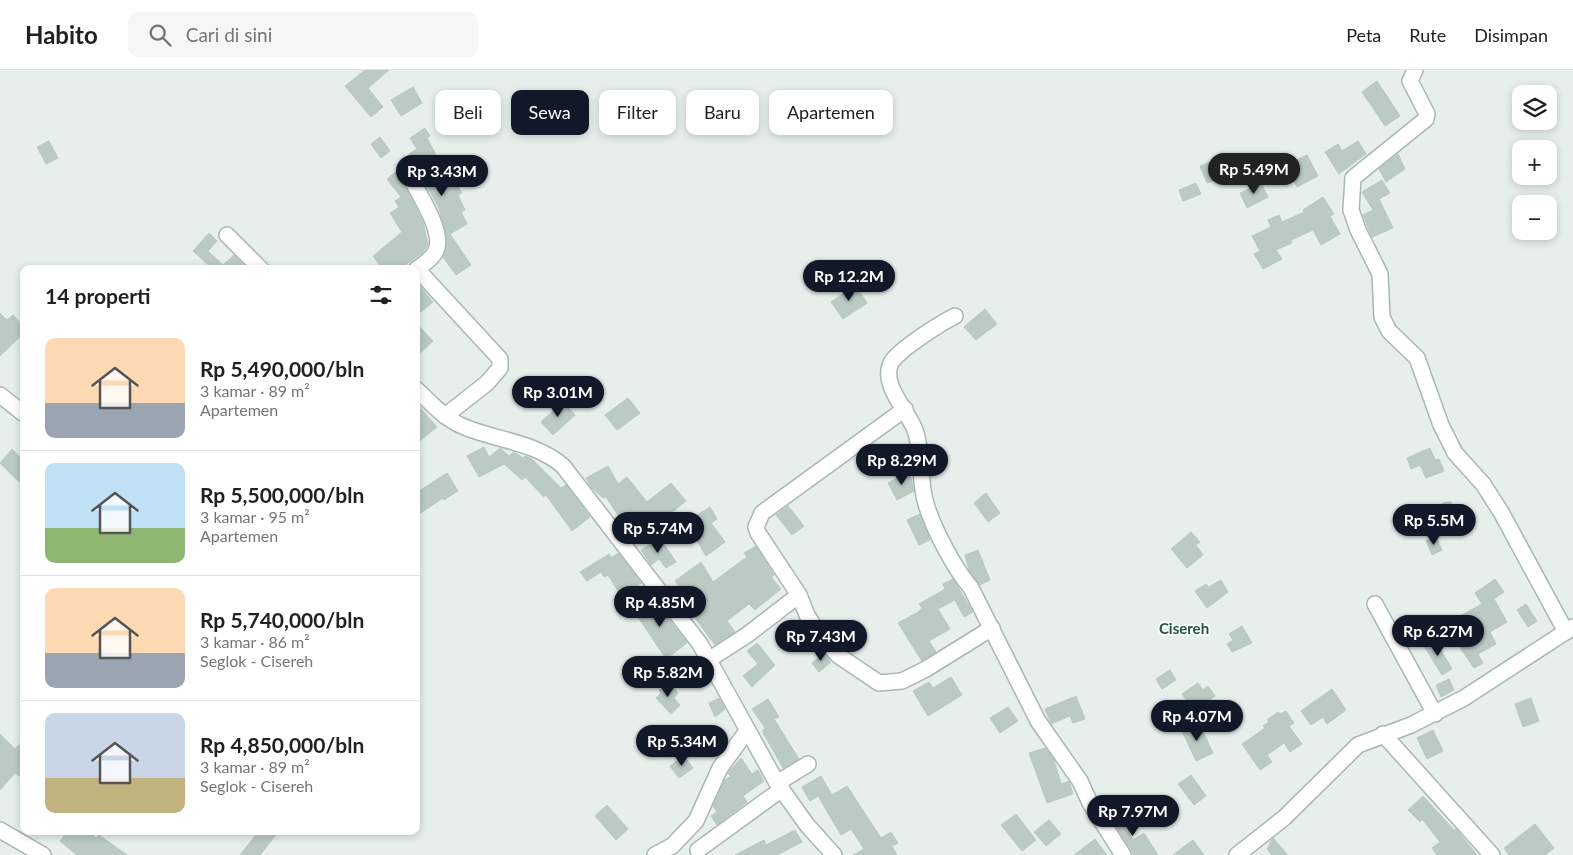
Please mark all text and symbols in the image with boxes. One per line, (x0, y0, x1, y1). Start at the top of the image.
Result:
search box (128, 12, 478, 57)
text: Habito (25, 20, 98, 49)
icon: search (146, 21, 174, 49)
text: Cari di sini (186, 23, 272, 46)
text: Peta (1346, 24, 1381, 46)
text: Rute (1409, 24, 1446, 46)
text: Disimpan (1474, 24, 1548, 46)
map controls (1512, 85, 1557, 240)
button: layers (1512, 85, 1557, 130)
chip: Beli (435, 90, 501, 135)
chip: Sewa (511, 90, 589, 135)
chip: Filter (599, 90, 676, 135)
chip: Baru (686, 90, 759, 135)
chip: Apartemen (769, 90, 893, 135)
button: + (1512, 140, 1557, 185)
pin: Rp 5.49M (1202, 152, 1306, 195)
pin: Rp 3.43M (390, 154, 494, 197)
text: Rp 5.49M (1219, 159, 1289, 178)
text: Rp 3.43M (407, 161, 477, 180)
button: − (1512, 195, 1557, 240)
pin: Rp 12.2M (797, 260, 901, 302)
text: Rp 12.2M (814, 266, 884, 285)
icon: filters (367, 281, 395, 309)
text: 14 properti (45, 283, 150, 308)
text: Rp 5,490,000/bln (200, 356, 364, 381)
icon: home (85, 358, 145, 418)
pin: Rp 3.01M (506, 376, 610, 418)
text: 3 kamar · 89 m² (200, 381, 310, 400)
text: Rp 3.01M (523, 382, 593, 401)
text: Apartemen (200, 400, 278, 419)
pin: Rp 8.29M (850, 444, 954, 486)
text: Rp 8.29M (867, 450, 937, 469)
text: Rp 5,500,000/bln (200, 482, 364, 507)
icon: home (85, 483, 145, 543)
pin: Rp 5.5M (1388, 504, 1480, 546)
text: 3 kamar · 95 m² (200, 507, 310, 526)
text: Rp 5.5M (1404, 510, 1464, 529)
pin: Rp 5.74M (606, 512, 710, 554)
text: Rp 5.74M (623, 518, 693, 537)
text: Apartemen (200, 526, 278, 545)
pin: Rp 4.85M (608, 586, 712, 628)
text: Rp 4.85M (625, 592, 695, 611)
text: Rp 5,740,000/bln (200, 607, 364, 632)
icon: home (85, 608, 145, 668)
pin: Rp 6.27M (1386, 614, 1490, 657)
district label: Cisereh (1159, 619, 1209, 637)
pin: Rp 7.43M (769, 620, 873, 662)
text: Rp 6.27M (1403, 621, 1473, 640)
text: Rp 7.43M (786, 626, 856, 645)
text: 3 kamar · 86 m² (200, 632, 310, 651)
text: Seglok - Cisereh (200, 651, 313, 670)
pin: Rp 5.82M (616, 656, 720, 698)
text: Rp 5.82M (633, 662, 703, 681)
pin: Rp 4.07M (1145, 700, 1249, 742)
text: Rp 4.07M (1162, 706, 1232, 725)
pin: Rp 5.34M (630, 724, 734, 767)
text: Rp 5.34M (647, 731, 717, 750)
text: Rp 4,850,000/bln (200, 732, 364, 757)
icon: home (85, 733, 145, 793)
text: 3 kamar · 89 m² (200, 757, 310, 776)
text: Seglok - Cisereh (200, 776, 313, 795)
pin: Rp 7.97M (1081, 794, 1185, 837)
text: Rp 7.97M (1098, 801, 1168, 820)

